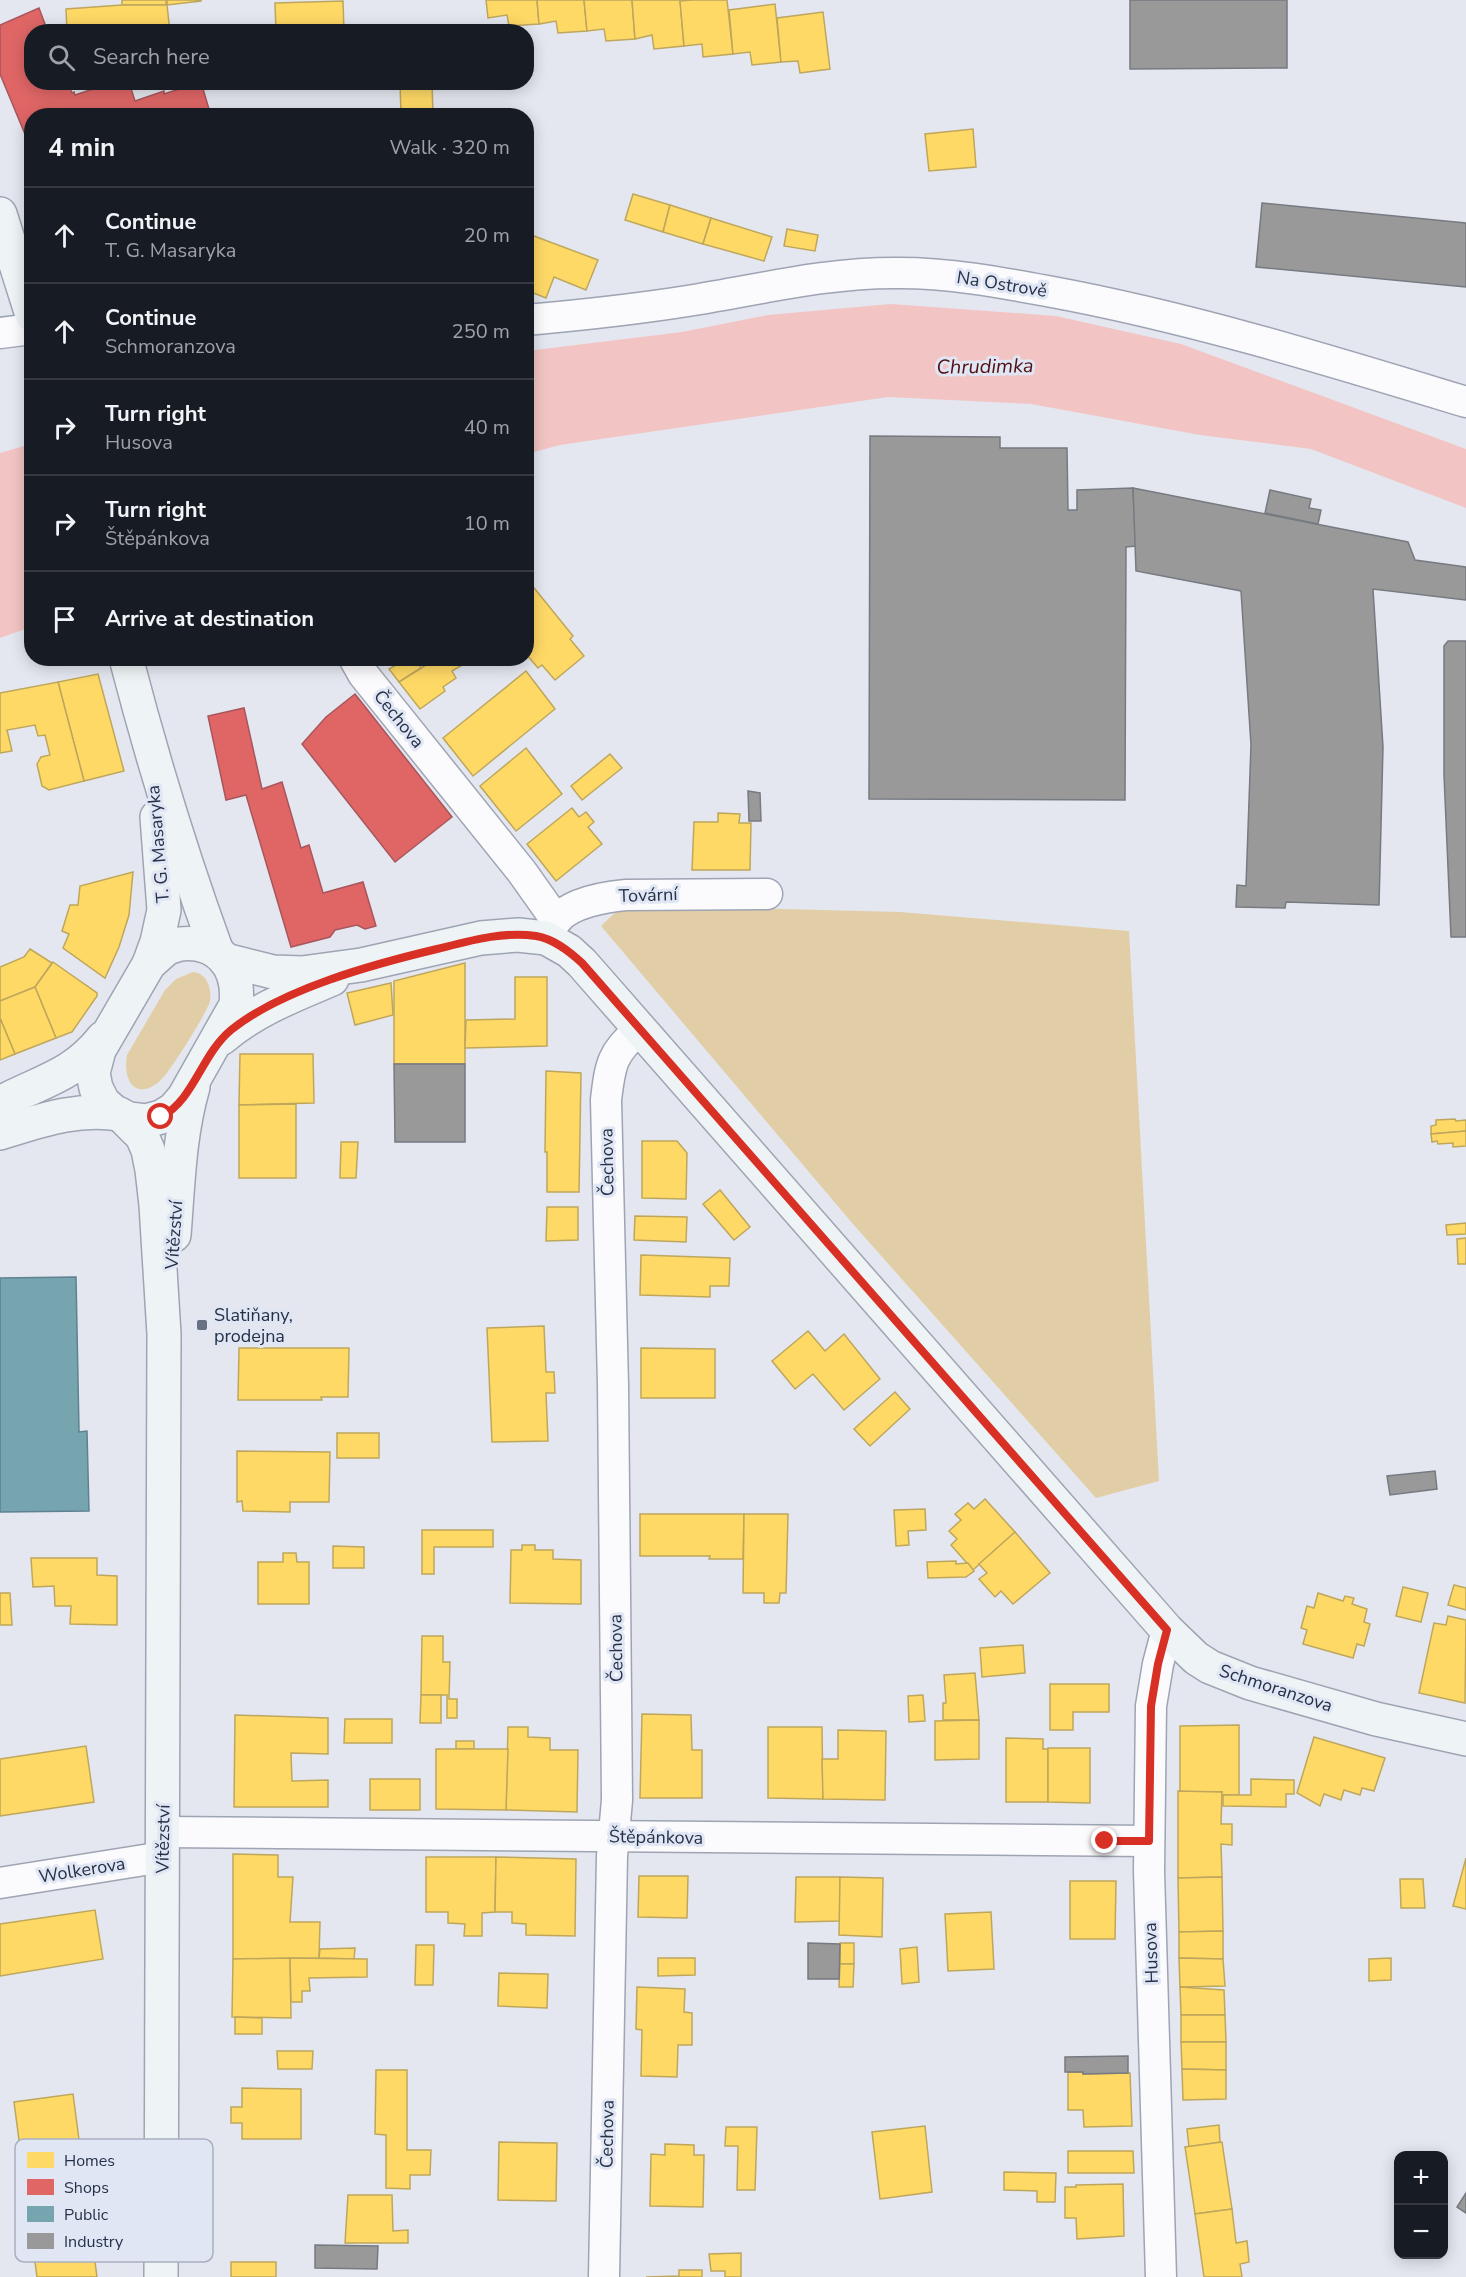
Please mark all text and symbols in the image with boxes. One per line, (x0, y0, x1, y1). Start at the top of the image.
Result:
search box (24, 24, 534, 90)
icon: search (45, 41, 78, 74)
text: Search here (93, 42, 210, 72)
text: 4 min (48, 130, 115, 165)
text: Walk · 320 m (390, 134, 510, 161)
text: Continue (105, 207, 196, 237)
icon: ahead (48, 219, 81, 252)
text: 20 m (464, 222, 510, 249)
text: T. G. Masaryka (105, 237, 236, 264)
street label: Na Ostrově (955, 265, 1049, 303)
text: Continue (105, 303, 196, 333)
icon: ahead (48, 315, 81, 348)
text: 250 m (452, 318, 510, 345)
text: Schmoranzova (105, 333, 236, 360)
water label: Chrudimka (936, 352, 1034, 381)
text: Turn right (105, 399, 206, 429)
icon: right (48, 411, 81, 444)
text: 40 m (464, 414, 510, 441)
text: Husova (105, 429, 173, 456)
text: Turn right (105, 495, 206, 525)
icon: right (48, 507, 81, 540)
text: 10 m (464, 510, 510, 537)
text: Štěpánkova (105, 525, 210, 552)
icon: arrive (48, 603, 81, 636)
text: Arrive at destination (105, 604, 314, 634)
street label: Čechova (368, 685, 430, 753)
street label: T. G. Masaryka (141, 784, 175, 904)
street label: Tovární (618, 882, 679, 908)
route start (147, 1103, 173, 1129)
street label: Čechova (594, 1128, 620, 1196)
street label: Vítězství (160, 1199, 188, 1271)
place label: Slatiňany, prodejna (214, 1303, 293, 1348)
marker: Slatiňany, prodejna (195, 1318, 209, 1332)
street label: Čechova (603, 1614, 629, 1682)
street label: Schmoranzova (1216, 1658, 1336, 1718)
street label: Vítězství (150, 1803, 176, 1875)
street label: Štěpánkova (609, 1824, 703, 1850)
route end (1091, 1827, 1117, 1853)
street label: Wolkerova (37, 1851, 127, 1889)
street label: Husova (1138, 1922, 1164, 1984)
street label: Čechova (594, 2100, 620, 2168)
legend (15, 2139, 213, 2262)
text: Homes (64, 2150, 115, 2172)
map controls (1394, 2151, 1448, 2259)
button: + (1394, 2151, 1448, 2205)
text: Shops (64, 2177, 109, 2199)
text: Public (64, 2204, 109, 2226)
button: − (1394, 2205, 1448, 2259)
text: Industry (64, 2231, 124, 2253)

